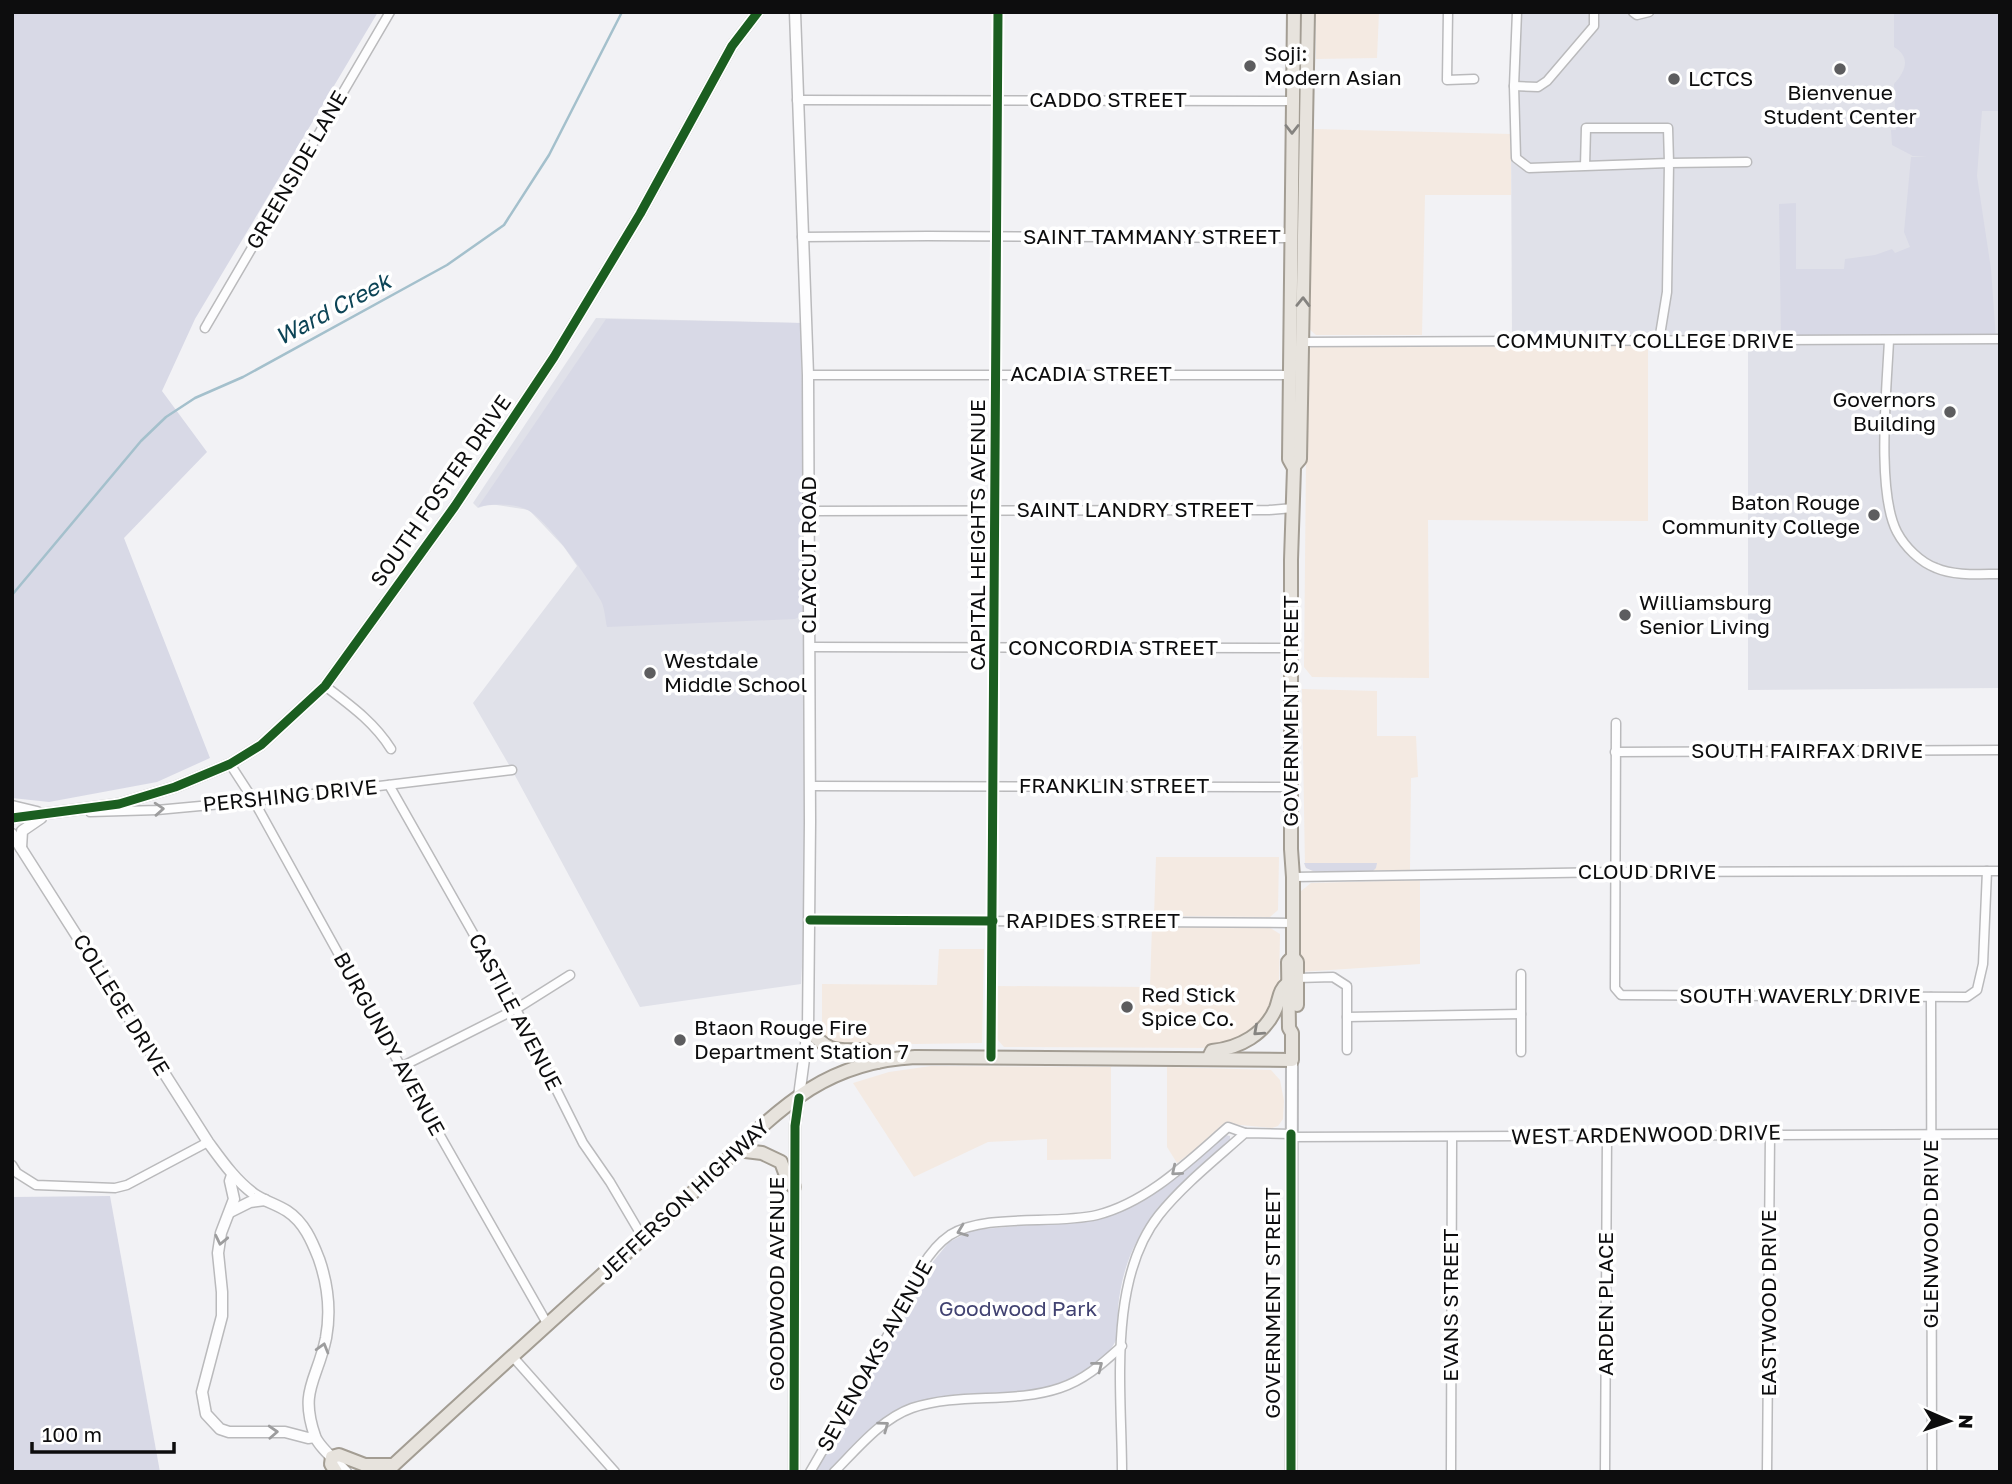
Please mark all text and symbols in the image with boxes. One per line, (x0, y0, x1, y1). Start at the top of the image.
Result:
place label: Soji: Modern Asian (1264, 40, 1402, 90)
marker: Soji: Modern Asian (1242, 58, 1258, 74)
marker: Bienvenue Student Center (1832, 61, 1848, 77)
place label: LCTCS (1688, 65, 1753, 91)
marker: LCTCS (1666, 71, 1682, 87)
place label: Bienvenue Student Center (1763, 79, 1917, 129)
street label: GREENSIDE LANE (240, 86, 352, 253)
street label: CADDO STREET (1029, 86, 1187, 112)
one-way arrow (1284, 125, 1300, 135)
street label: SAINT TAMMANY STREET (1023, 223, 1281, 249)
water label: Ward Creek (270, 265, 397, 350)
one-way arrow (1295, 296, 1310, 307)
street label: COMMUNITY COLLEGE DRIVE (1496, 327, 1794, 353)
street label: ACADIA STREET (1010, 360, 1172, 386)
place label: Governors Building (1832, 386, 1936, 436)
street label: SOUTH FOSTER DRIVE (364, 390, 516, 591)
street label: CAPITAL HEIGHTS AVENUE (964, 399, 990, 671)
marker: Governors Building (1942, 404, 1958, 420)
street label: CLAYCUT ROAD (795, 476, 821, 634)
place label: Baton Rouge Community College (1661, 489, 1860, 539)
street label: SAINT LANDRY STREET (1016, 496, 1254, 522)
marker: Baton Rouge Community College (1866, 507, 1882, 523)
place label: Williamsburg Senior Living (1639, 589, 1772, 639)
street label: GOVERNMENT STREET (1277, 595, 1303, 827)
marker: Williamsburg Senior Living (1617, 607, 1633, 623)
street label: CONCORDIA STREET (1008, 634, 1218, 660)
place label: Westdale Middle School (664, 647, 807, 697)
marker: Westdale Middle School (642, 665, 658, 681)
street label: SOUTH FAIRFAX DRIVE (1691, 737, 1923, 763)
street label: FRANKLIN STREET (1019, 772, 1209, 798)
street label: PERSHING DRIVE (201, 773, 378, 817)
one-way arrow (153, 802, 164, 817)
street label: CLOUD DRIVE (1578, 858, 1716, 884)
street label: RAPIDES STREET (1006, 907, 1180, 933)
street label: COLLEGE DRIVE (68, 929, 176, 1080)
street label: CASTILE AVENUE (464, 929, 568, 1094)
street label: BURGUNDY AVENUE (329, 947, 451, 1140)
place label: Red Stick Spice Co. (1141, 981, 1236, 1031)
street label: SOUTH WAVERLY DRIVE (1679, 982, 1921, 1008)
marker: Red Stick Spice Co. (1119, 999, 1135, 1015)
place label: Btaon Rouge Fire Department Station 7 (694, 1014, 909, 1064)
one-way arrow (1253, 1023, 1266, 1035)
marker: Btaon Rouge Fire Department Station 7 (672, 1032, 688, 1048)
street label: JEFFERSON HIGHWAY (592, 1113, 775, 1285)
street label: WEST ARDENWOOD DRIVE (1511, 1119, 1781, 1149)
street label: GLENWOOD DRIVE (1917, 1140, 1943, 1328)
one-way arrow (1171, 1163, 1184, 1175)
street label: GOODWOOD AVENUE (763, 1177, 789, 1391)
street label: GOVERNMENT STREET (1259, 1187, 1285, 1419)
street label: EASTWOOD DRIVE (1755, 1210, 1781, 1396)
one-way arrow (956, 1222, 968, 1236)
street label: EVANS STREET (1437, 1228, 1463, 1382)
street label: ARDEN PLACE (1592, 1232, 1618, 1376)
one-way arrow (214, 1234, 229, 1246)
street label: SEVENOAKS AVENUE (811, 1255, 937, 1456)
park label: Goodwood Park (939, 1295, 1097, 1321)
one-way arrow (315, 1342, 329, 1354)
one-way arrow (1090, 1362, 1103, 1375)
north arrow (1914, 1386, 1984, 1456)
scale bar (32, 1410, 173, 1454)
text: N (1955, 1414, 1978, 1429)
text: 100 m (42, 1421, 102, 1447)
one-way arrow (876, 1422, 889, 1434)
one-way arrow (267, 1425, 278, 1440)

